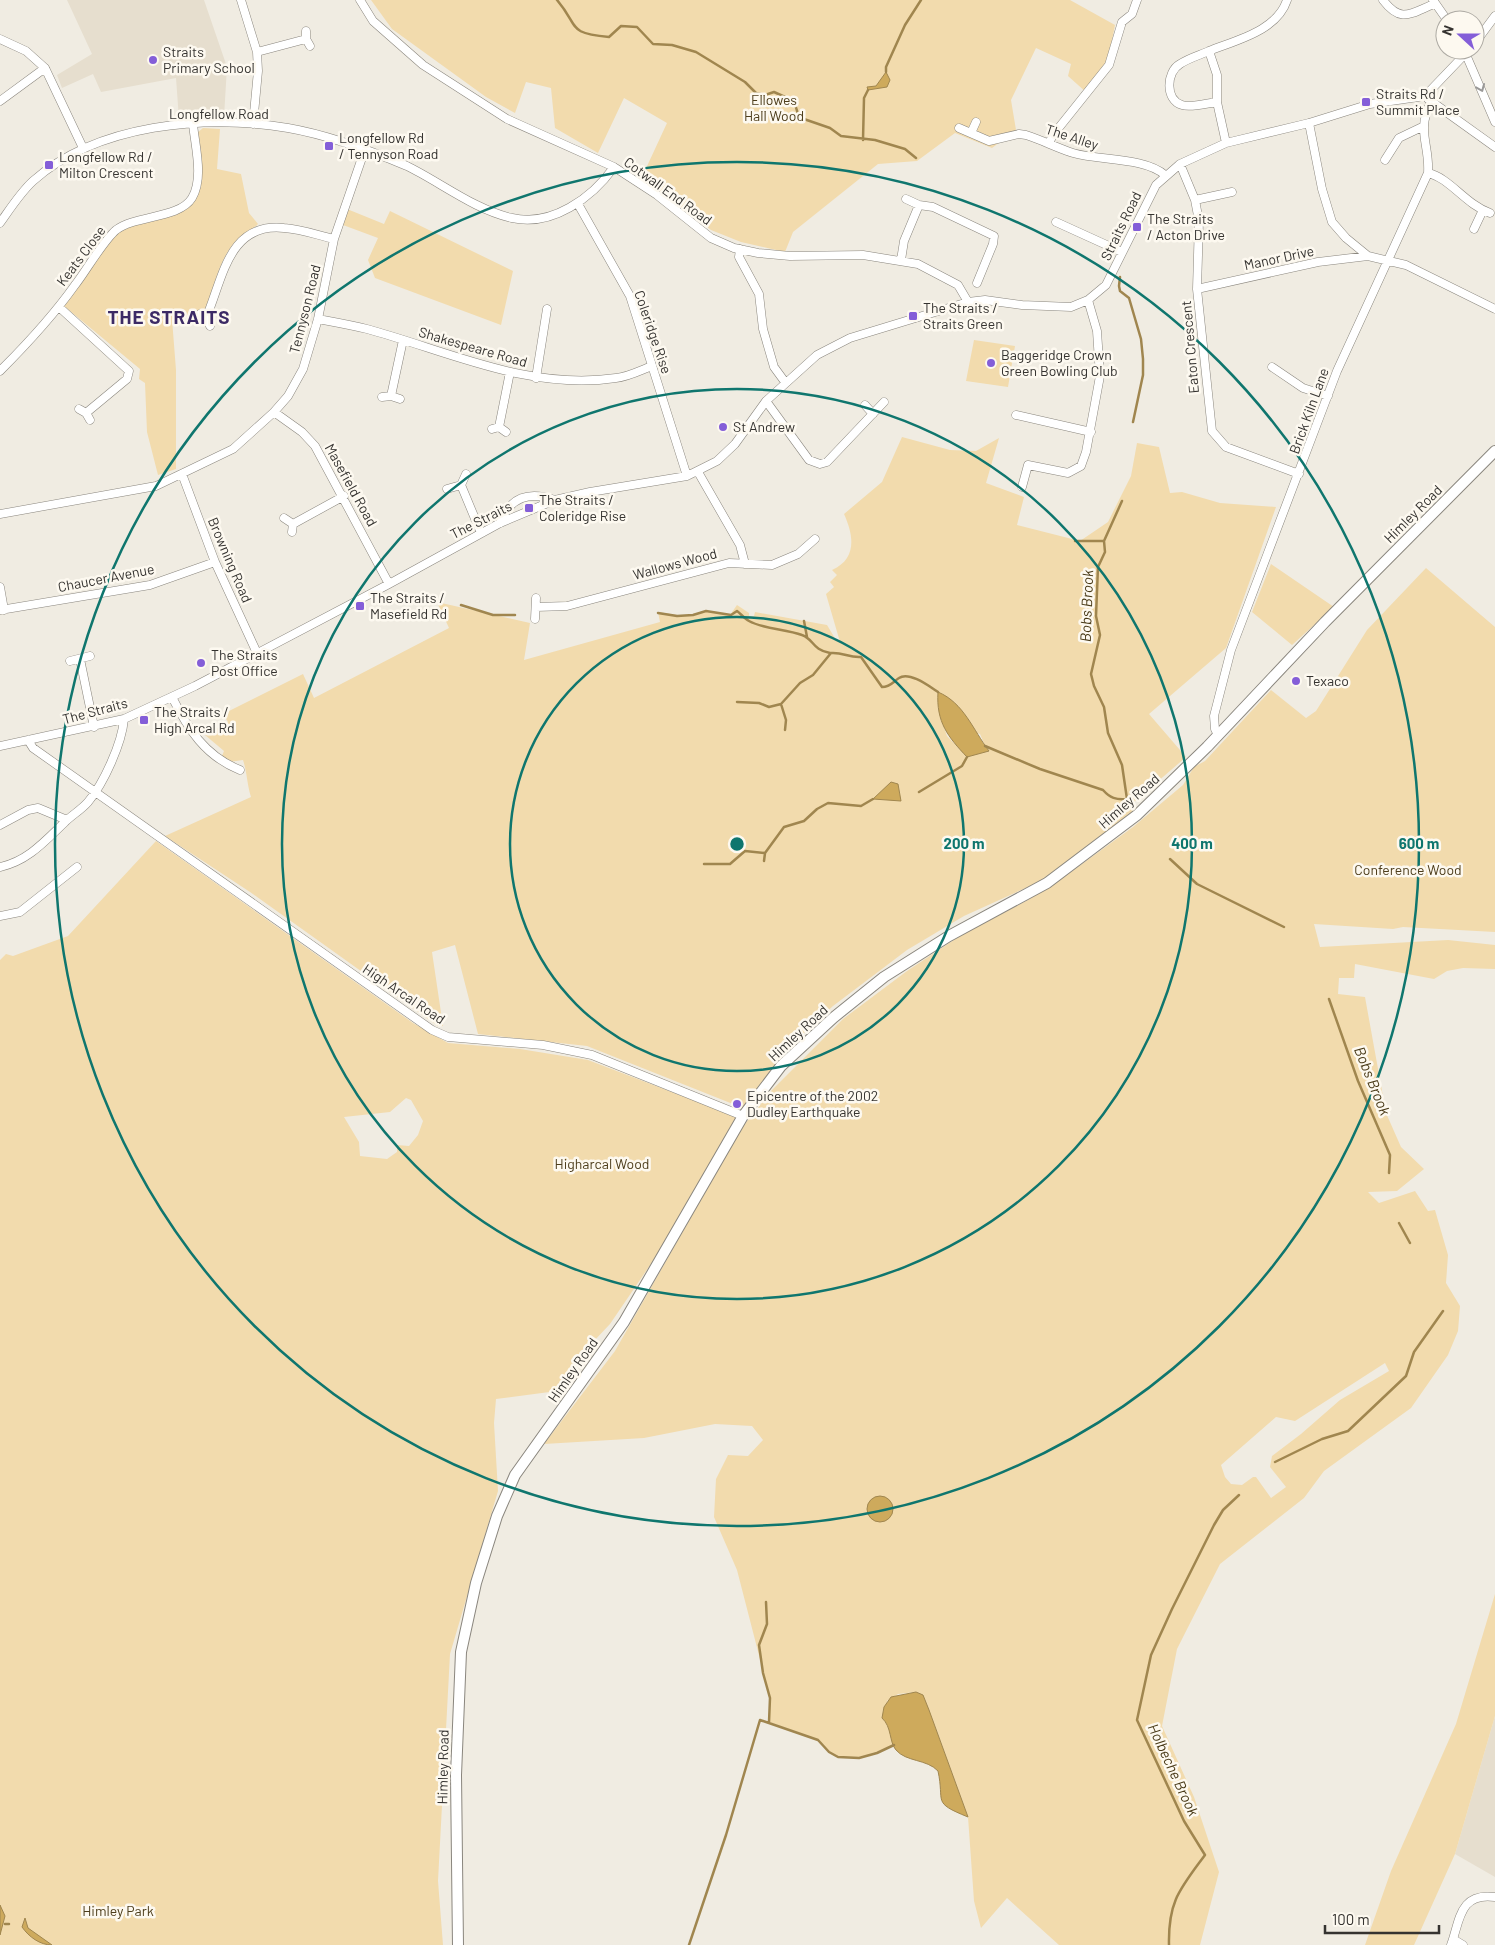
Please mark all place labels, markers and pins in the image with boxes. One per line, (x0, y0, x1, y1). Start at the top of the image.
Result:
place label: Straits Primary School (163, 43, 255, 76)
marker: Straits Primary School (147, 54, 159, 66)
place label: Straits Rd / Summit Place (1376, 85, 1460, 118)
marker: Straits Rd / Summit Place (1360, 96, 1372, 108)
place label: Longfellow Rd / Tennyson Road (339, 129, 439, 162)
marker: Longfellow Rd / Tennyson Road (323, 140, 335, 152)
place label: Longfellow Rd / Milton Crescent (59, 148, 154, 181)
marker: Longfellow Rd / Milton Crescent (43, 159, 55, 171)
place label: The Straits / Acton Drive (1147, 210, 1225, 243)
marker: The Straits / Acton Drive (1131, 221, 1143, 233)
place label: The Straits / Straits Green (923, 299, 1003, 332)
marker: The Straits / Straits Green (907, 310, 919, 322)
place label: Baggeridge Crown Green Bowling Club (1001, 346, 1118, 379)
marker: Baggeridge Crown Green Bowling Club (985, 357, 997, 369)
place label: St Andrew (733, 418, 795, 435)
marker: St Andrew (717, 421, 729, 433)
place label: The Straits / Coleridge Rise (539, 491, 626, 524)
marker: The Straits / Coleridge Rise (523, 502, 535, 514)
place label: The Straits / Masefield Rd (370, 589, 447, 622)
marker: The Straits / Masefield Rd (354, 600, 366, 612)
place label: The Straits Post Office (211, 646, 278, 679)
marker: The Straits Post Office (195, 657, 207, 669)
place label: Texaco (1306, 672, 1349, 689)
marker: Texaco (1290, 675, 1302, 687)
place label: The Straits / High Arcal Rd (154, 703, 235, 736)
marker: The Straits / High Arcal Rd (138, 714, 150, 726)
centre of rings (728, 835, 746, 853)
place label: Epicentre of the 2002 Dudley Earthquake (747, 1087, 878, 1120)
marker: Epicentre of the 2002 Dudley Earthquake (731, 1098, 743, 1110)

